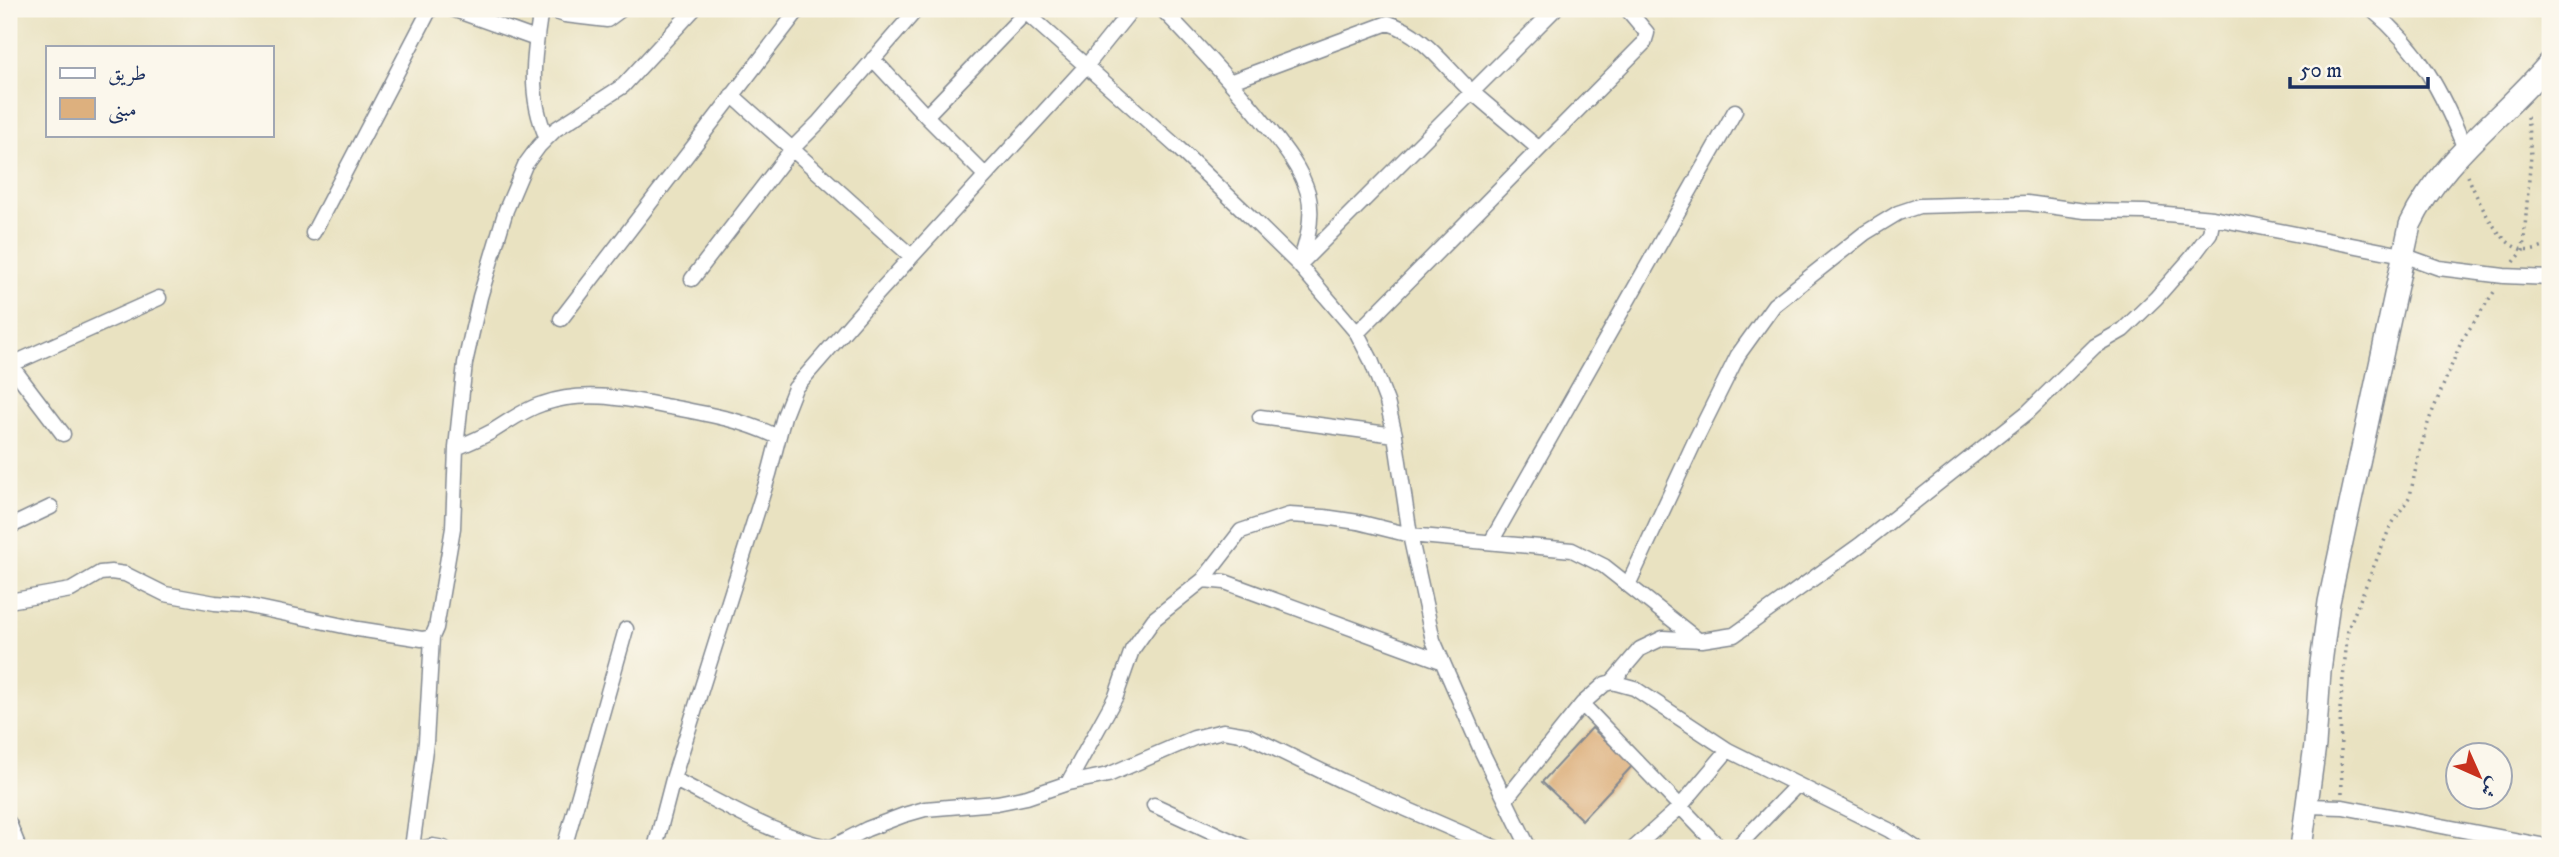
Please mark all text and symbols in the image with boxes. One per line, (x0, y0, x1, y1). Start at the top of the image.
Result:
legend (46, 46, 273, 136)
scale bar (2290, 46, 2428, 90)
text: 50 m (2300, 58, 2342, 84)
text: طريق (108, 61, 146, 87)
text: مبنى (108, 97, 137, 124)
north arrow (2444, 742, 2514, 812)
text: ش (2475, 772, 2505, 802)

